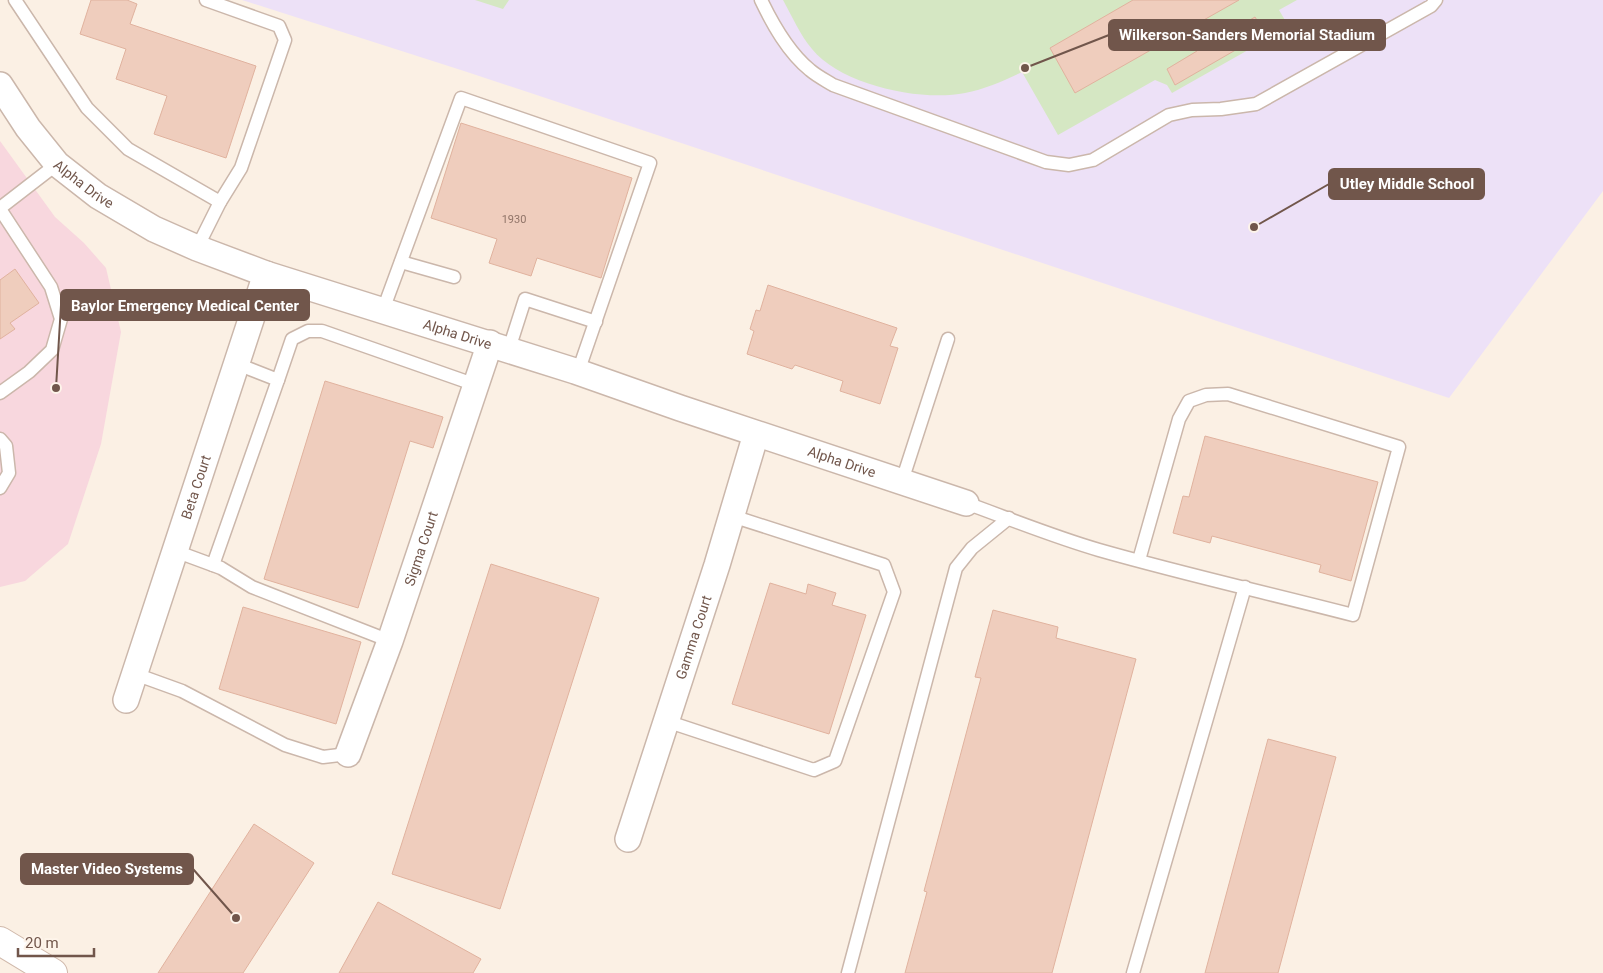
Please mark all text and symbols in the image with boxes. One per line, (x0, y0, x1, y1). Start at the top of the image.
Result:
callout: Wilkerson-Sanders Memorial Stadium (1109, 20, 1385, 50)
text: Wilkerson-Sanders Memorial Stadium (1119, 26, 1375, 44)
street label: Alpha Drive (51, 157, 117, 211)
callout: Utley Middle School (1329, 169, 1484, 199)
text: Utley Middle School (1340, 175, 1474, 193)
house number: 1930 (502, 213, 526, 226)
callout: Baylor Emergency Medical Center (61, 290, 309, 320)
text: Baylor Emergency Medical Center (71, 297, 299, 315)
street label: Alpha Drive (421, 316, 494, 352)
street label: Alpha Drive (806, 443, 878, 480)
street label: Beta Court (178, 453, 214, 521)
street label: Sigma Court (401, 509, 441, 588)
street label: Gamma Court (672, 593, 715, 681)
callout: Master Video Systems (21, 854, 193, 884)
text: Master Video Systems (31, 860, 183, 878)
scale bar (18, 926, 94, 958)
text: 20 m (25, 934, 59, 952)

